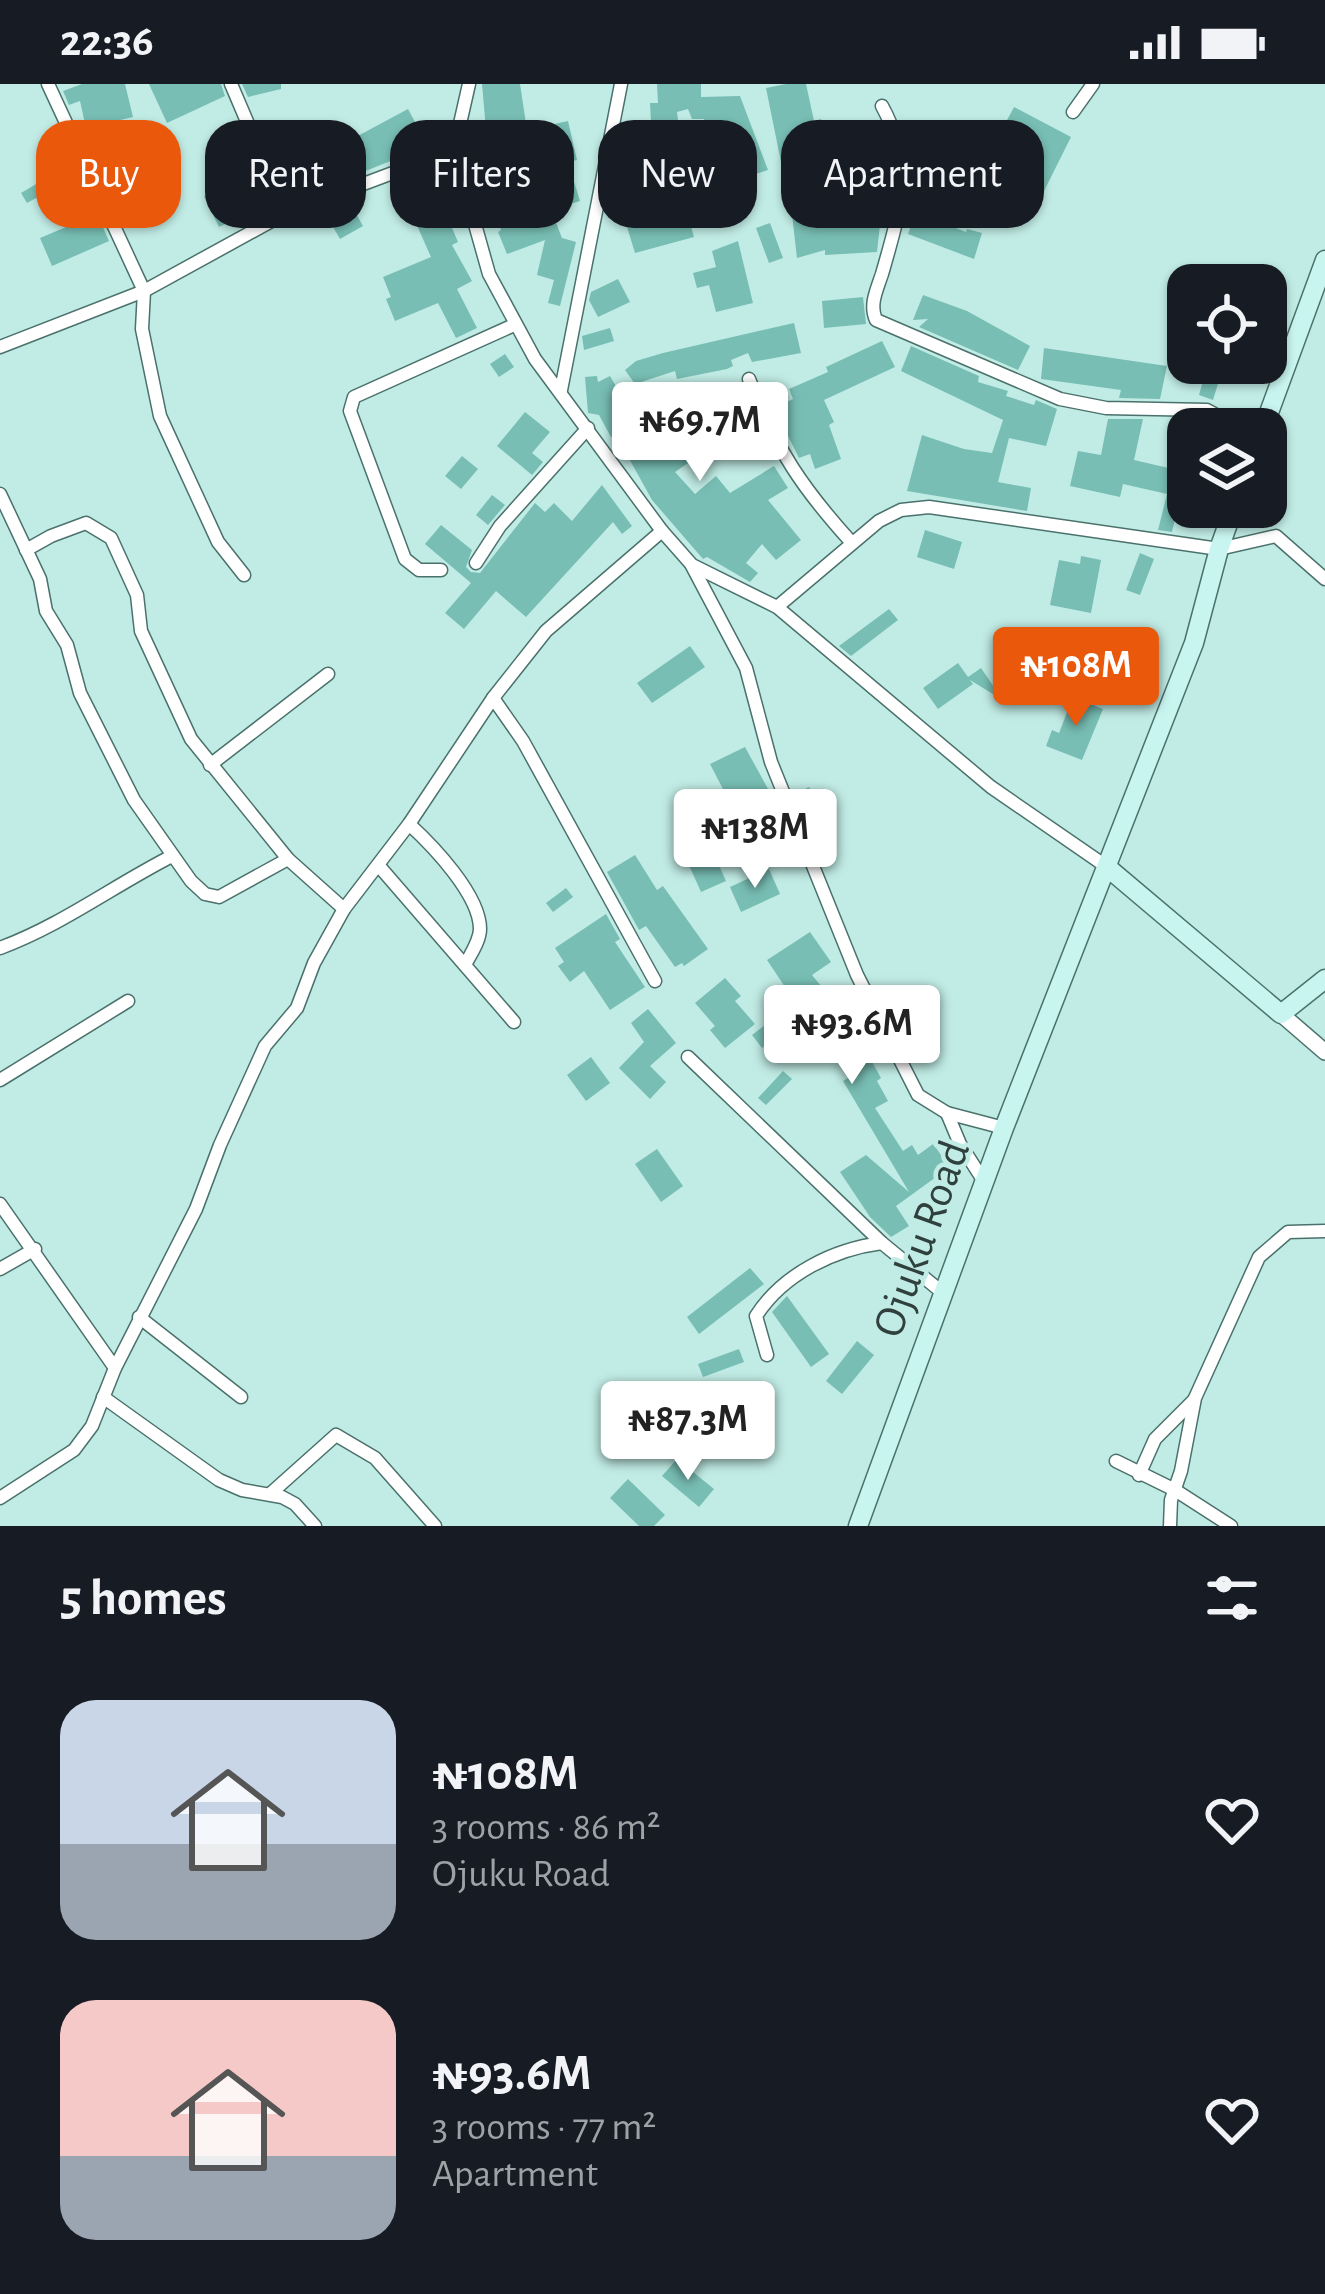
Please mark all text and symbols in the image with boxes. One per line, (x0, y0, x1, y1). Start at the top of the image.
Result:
text: 22:36 (60, 19, 154, 64)
chip: Buy (36, 120, 181, 228)
chip: Rent (205, 120, 366, 228)
chip: Filters (390, 120, 574, 228)
chip: New (598, 120, 757, 228)
chip: Apartment (781, 120, 1044, 228)
map controls (1167, 264, 1287, 528)
button: locate (1167, 264, 1287, 384)
pin: ₦69.7M (602, 382, 798, 484)
text: ₦69.7M (639, 401, 761, 440)
button: layers (1167, 408, 1287, 528)
pin: ₦108M (992, 627, 1160, 729)
text: ₦108M (1020, 646, 1132, 685)
pin: ₦138M (671, 789, 839, 891)
text: ₦138M (701, 808, 809, 847)
pin: ₦93.6M (754, 985, 950, 1087)
text: ₦93.6M (791, 1004, 913, 1043)
street label: Ojuku Road (866, 1135, 978, 1343)
pin: ₦87.3M (590, 1381, 786, 1483)
text: ₦87.3M (628, 1400, 748, 1439)
icon: filters (1199, 1565, 1265, 1631)
text: 5 homes (60, 1573, 227, 1624)
icon: home (156, 1748, 300, 1892)
text: ₦108M (432, 1748, 579, 1799)
icon: heart (1199, 1787, 1265, 1853)
text: 3 rooms · 86 m² (432, 1808, 660, 1847)
text: Ojuku Road (432, 1855, 610, 1894)
icon: home (156, 2048, 300, 2192)
text: ₦93.6M (432, 2048, 592, 2099)
icon: heart (1199, 2087, 1265, 2153)
text: 3 rooms · 77 m² (432, 2108, 656, 2147)
text: Apartment (432, 2155, 598, 2194)

